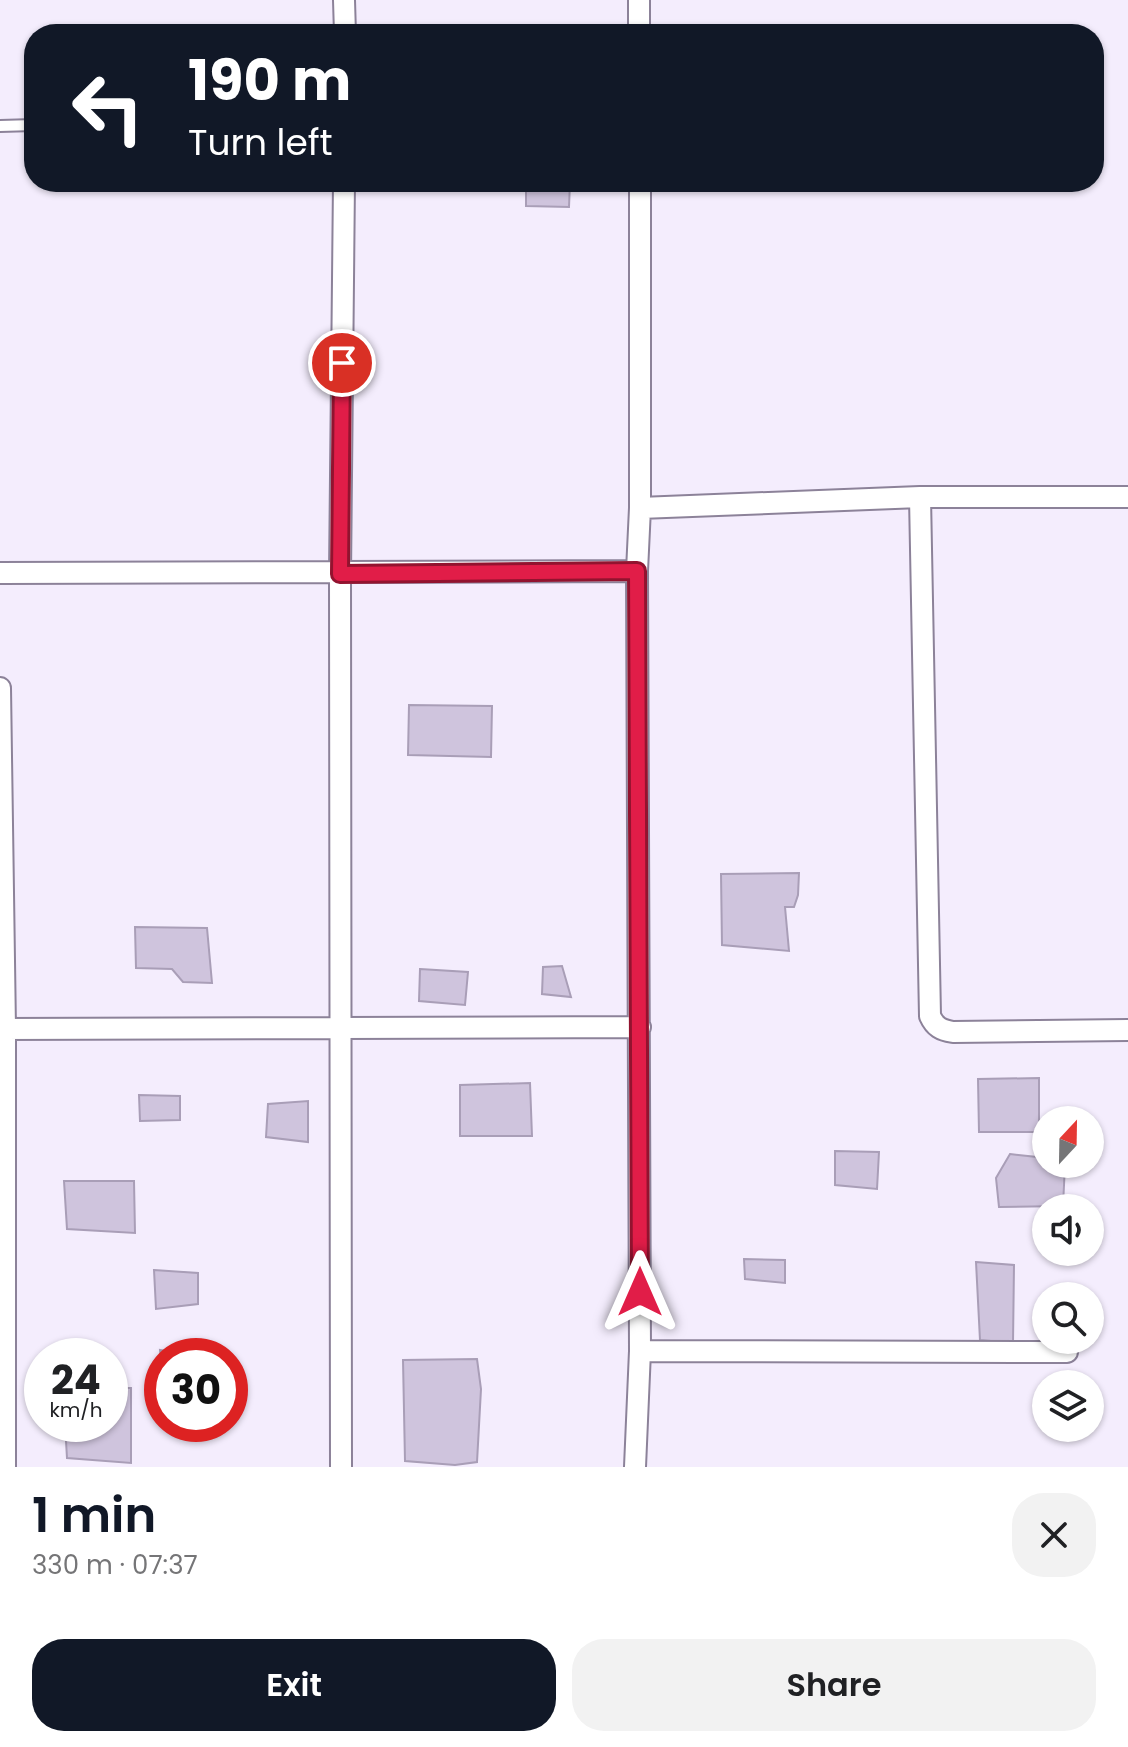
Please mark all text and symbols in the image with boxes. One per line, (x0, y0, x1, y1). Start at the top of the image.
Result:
text: 190 m (188, 41, 351, 120)
icon: left (56, 56, 160, 160)
text: Turn left (188, 117, 333, 168)
pin (308, 329, 376, 397)
icon: arrive (320, 341, 364, 385)
north arrow (1032, 1106, 1104, 1178)
map controls (1032, 1106, 1104, 1442)
button: sound (1032, 1194, 1104, 1266)
position arrow (598, 1250, 682, 1334)
button: search (1032, 1282, 1104, 1354)
speed limit sign: 30 (144, 1338, 248, 1442)
text: 24 (51, 1352, 101, 1408)
button: layers (1032, 1370, 1104, 1442)
text: km/h (49, 1396, 103, 1424)
text: 1 min (32, 1482, 156, 1549)
button: close (1012, 1493, 1096, 1577)
text: 330 m · 07:37 (32, 1547, 198, 1583)
button: Exit (32, 1639, 556, 1731)
button: Share (572, 1639, 1096, 1731)

